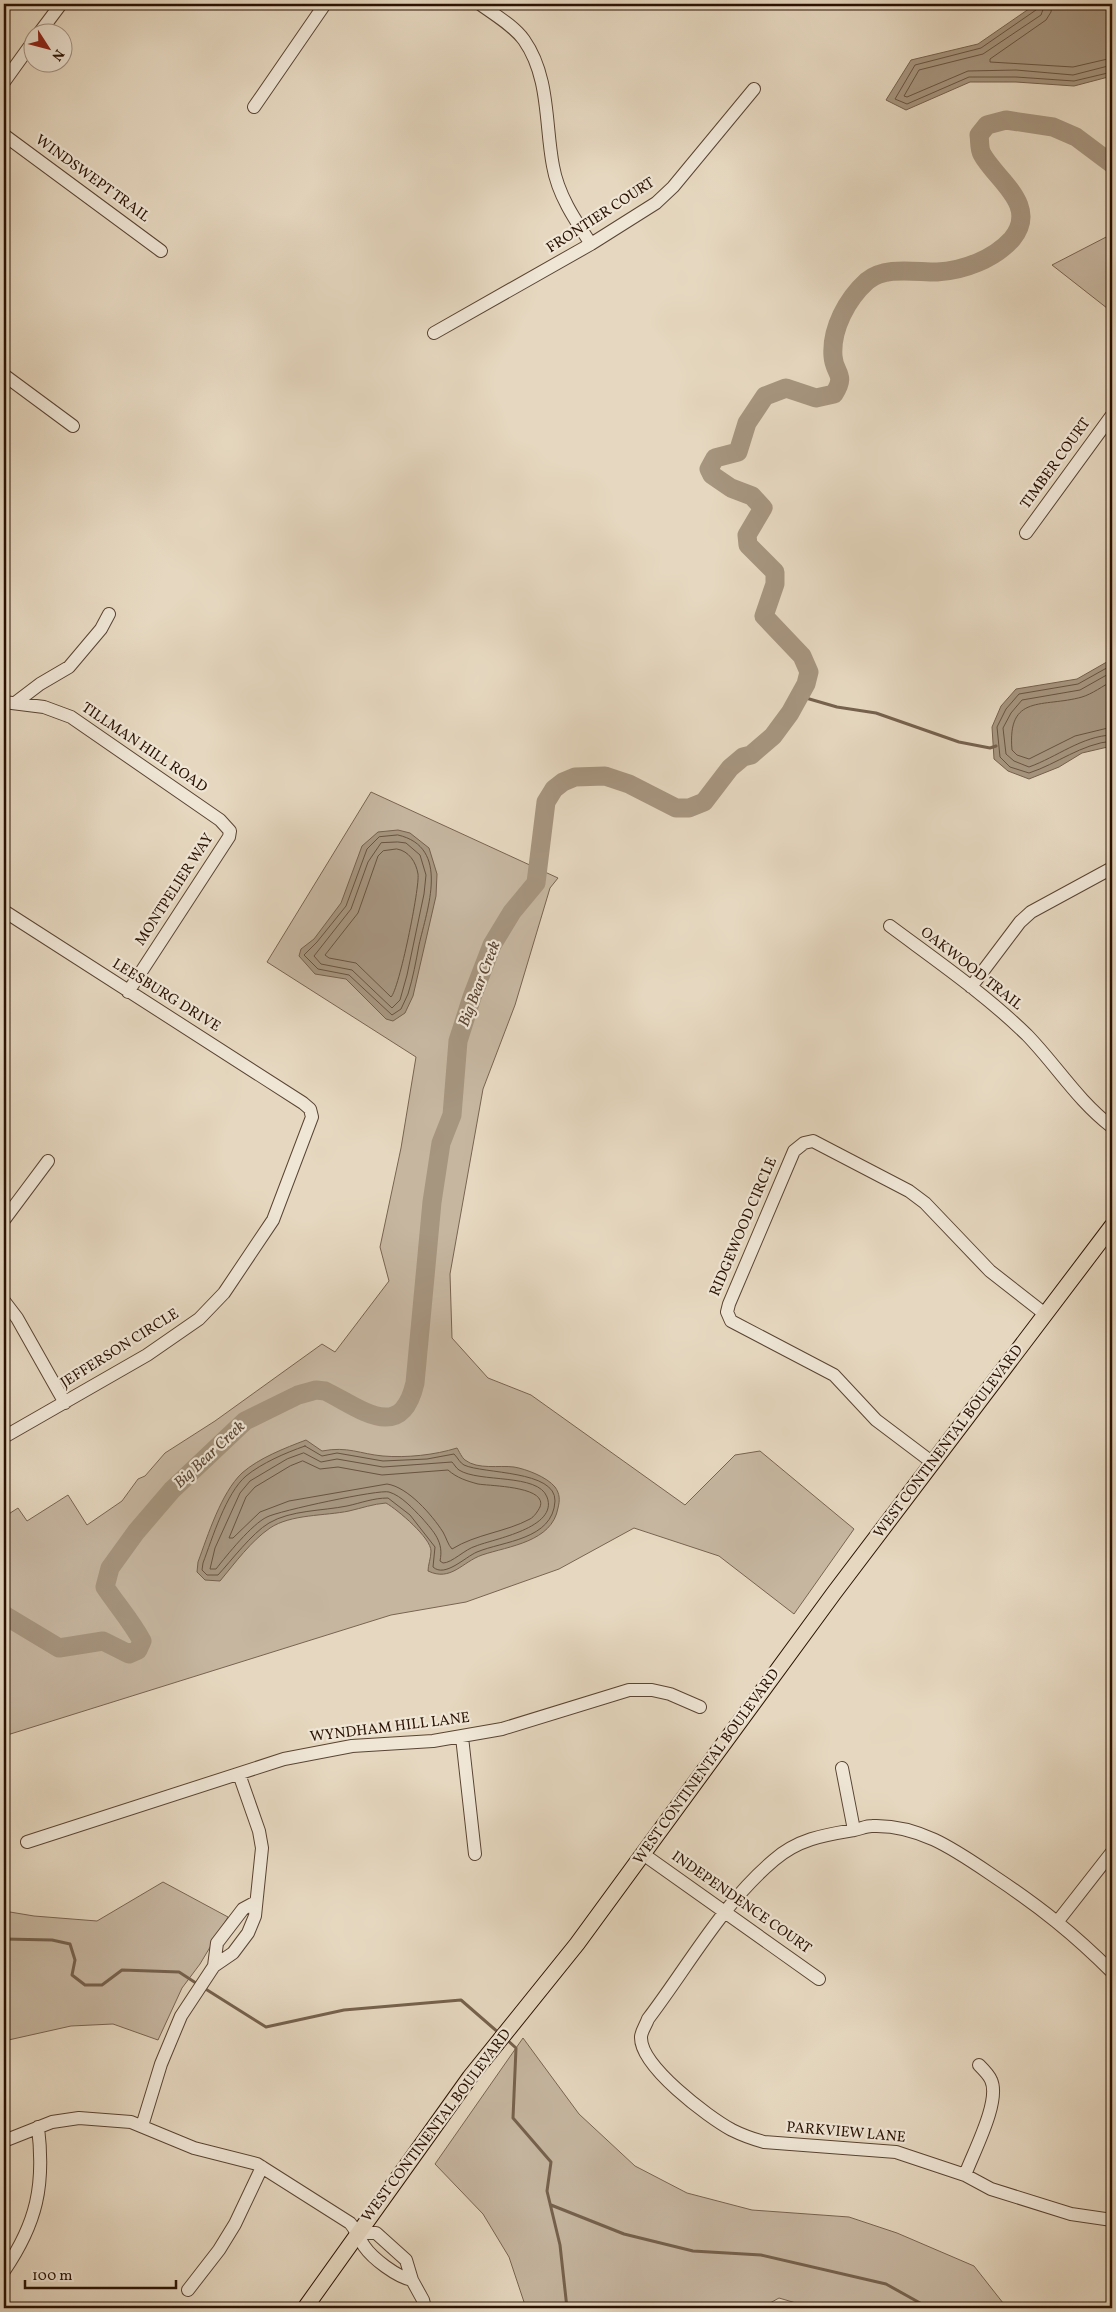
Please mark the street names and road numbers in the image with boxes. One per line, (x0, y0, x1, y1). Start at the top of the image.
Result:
street label: WINDSWEPT TRAIL (30, 130, 154, 228)
street label: FRONTIER COURT (543, 173, 659, 259)
street label: TIMBER COURT (1016, 414, 1096, 514)
street label: TILLMAN HILL ROAD (77, 698, 211, 798)
street label: MONTPELIER WAY (131, 829, 220, 950)
street label: OAKWOOD TRAIL (915, 922, 1027, 1016)
street label: LEESBURG DRIVE (108, 954, 224, 1038)
street label: RIDGEWOOD CIRCLE (705, 1154, 783, 1300)
street label: JEFFERSON CIRCLE (57, 1304, 183, 1394)
street label: WEST CONTINENTAL BOULEVARD (869, 1341, 1029, 1543)
street label: WEST CONTINENTAL BOULEVARD (629, 1665, 785, 1869)
street label: WYNDHAM HILL LANE (309, 1708, 471, 1748)
street label: INDEPENDENCE COURT (667, 1847, 815, 1960)
street label: WEST CONTINENTAL BOULEVARD (357, 2025, 517, 2227)
street label: PARKVIEW LANE (785, 2117, 907, 2149)

